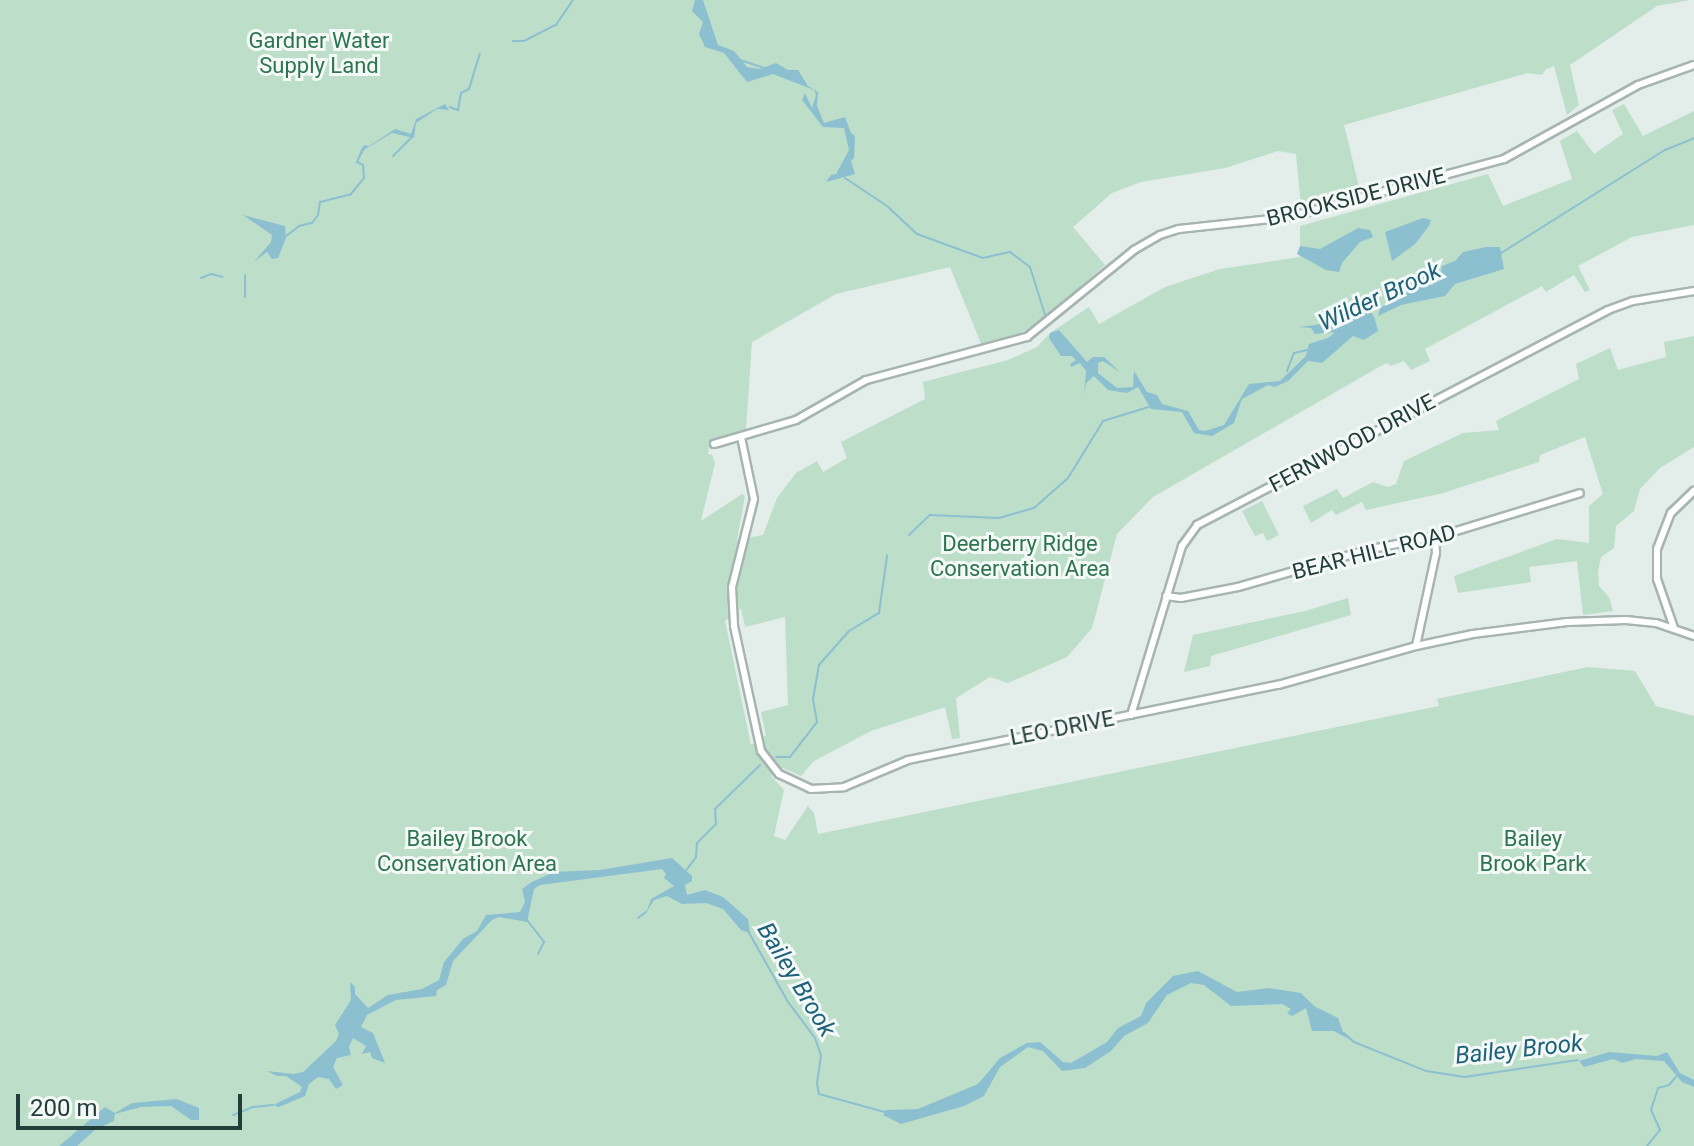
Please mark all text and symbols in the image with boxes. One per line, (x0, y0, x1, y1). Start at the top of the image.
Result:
park label: Gardner Water Supply Land (249, 27, 389, 78)
street label: BROOKSIDE DRIVE (1264, 162, 1448, 232)
water label: Wilder Brook (1314, 256, 1446, 338)
street label: FERNWOOD DRIVE (1265, 388, 1439, 498)
street label: BEAR HILL ROAD (1289, 519, 1459, 585)
park label: Deerberry Ridge Conservation Area (930, 530, 1110, 582)
street label: LEO DRIVE (1008, 705, 1116, 751)
park label: Bailey Brook Conservation Area (377, 825, 557, 876)
park label: Bailey Brook Park (1480, 825, 1586, 876)
water label: Bailey Brook (751, 918, 841, 1042)
water label: Bailey Brook (1454, 1029, 1584, 1071)
scale bar (20, 1078, 246, 1128)
text: 200 m (30, 1094, 97, 1122)

